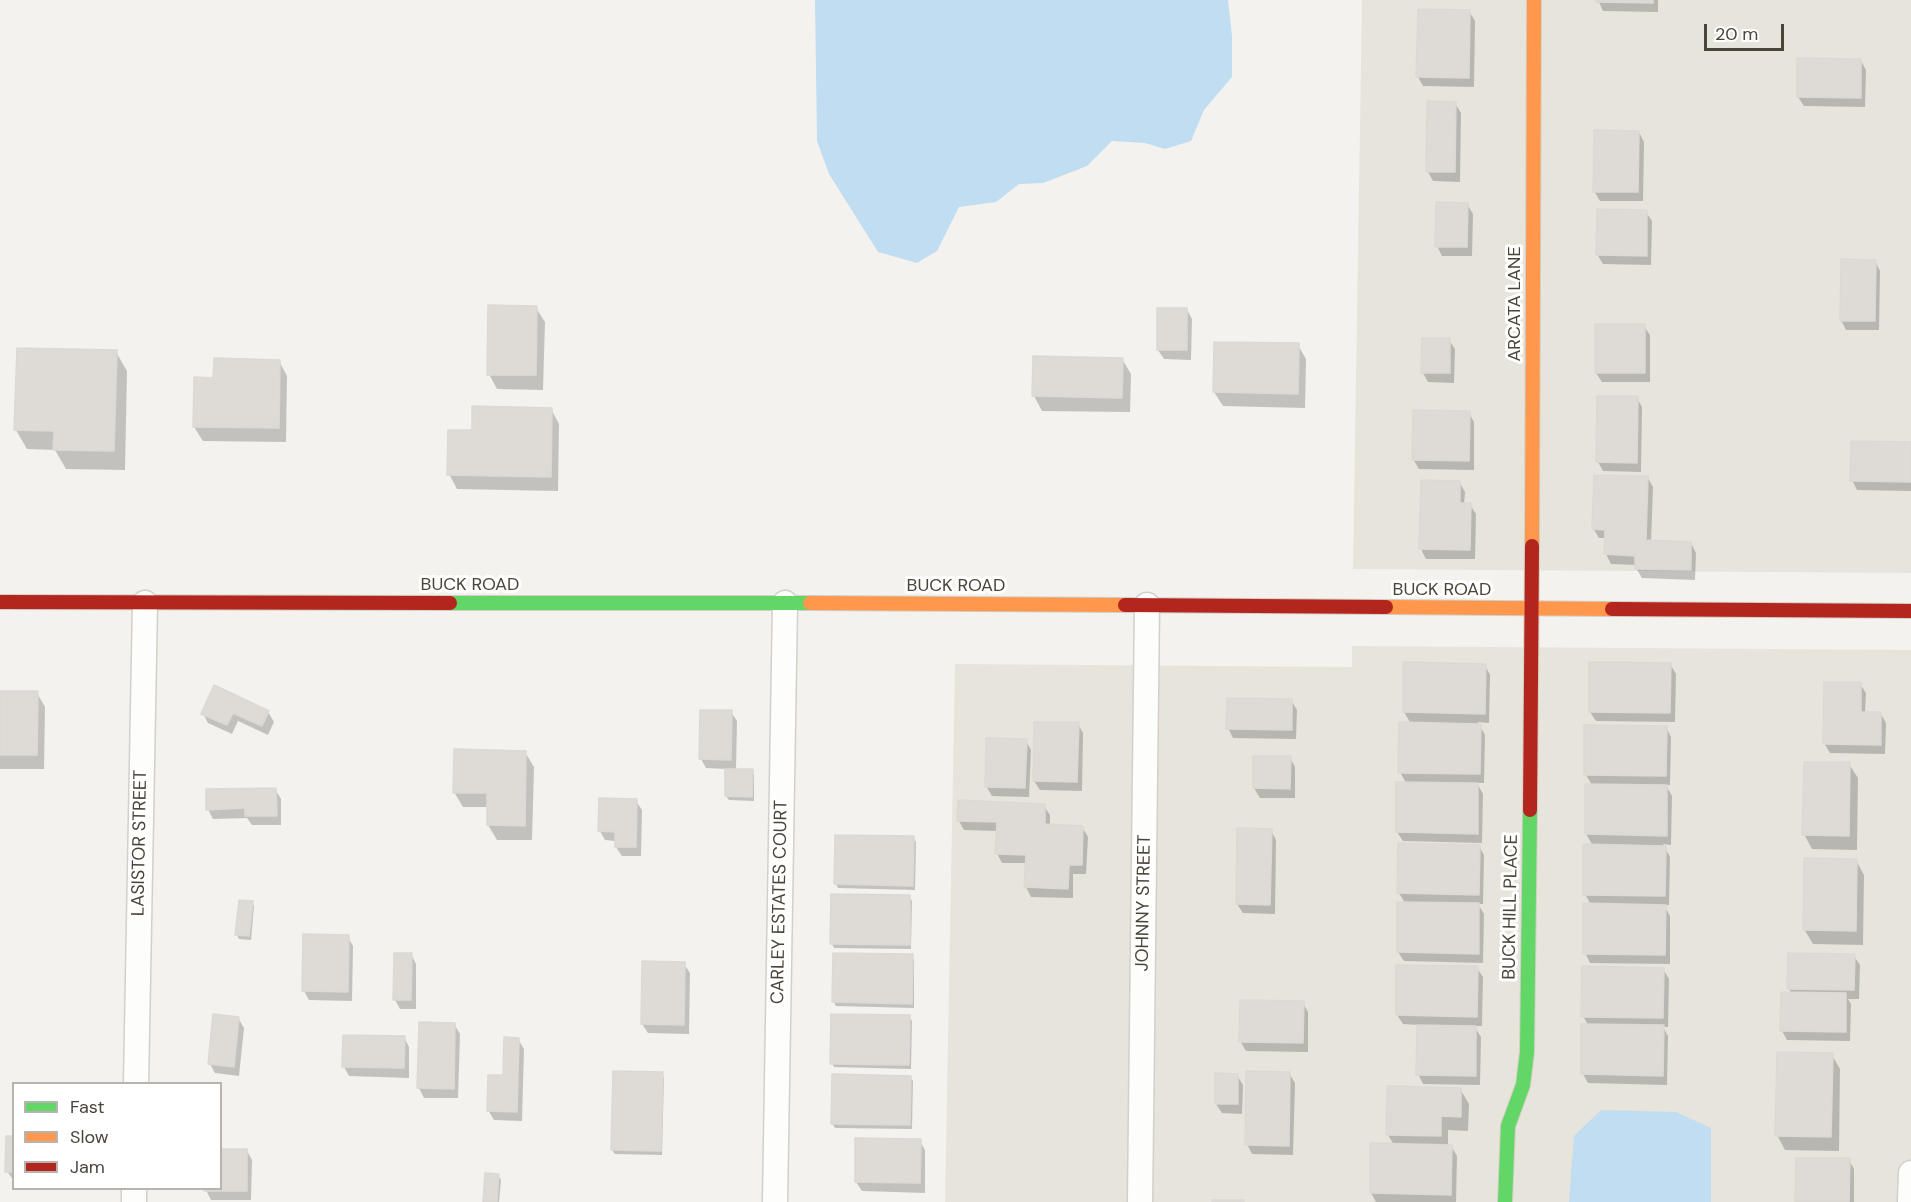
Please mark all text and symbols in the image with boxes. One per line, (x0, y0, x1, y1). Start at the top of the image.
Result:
scale bar (1707, 12, 1786, 50)
text: 20 m (1715, 22, 1758, 46)
street label: ARCATA LANE (1504, 246, 1526, 362)
street label: BUCK ROAD (421, 574, 519, 596)
street label: BUCK ROAD (907, 575, 1005, 597)
street label: BUCK ROAD (1393, 579, 1491, 601)
street label: LASISTOR STREET (128, 770, 152, 916)
street label: CARLEY ESTATES COURT (767, 800, 793, 1004)
street label: JOHNNY STREET (1132, 834, 1156, 972)
street label: BUCK HILL PLACE (1499, 834, 1523, 980)
legend (12, 1082, 222, 1190)
text: Fast (70, 1095, 105, 1119)
text: Slow (70, 1125, 109, 1149)
text: Jam (70, 1155, 105, 1179)

